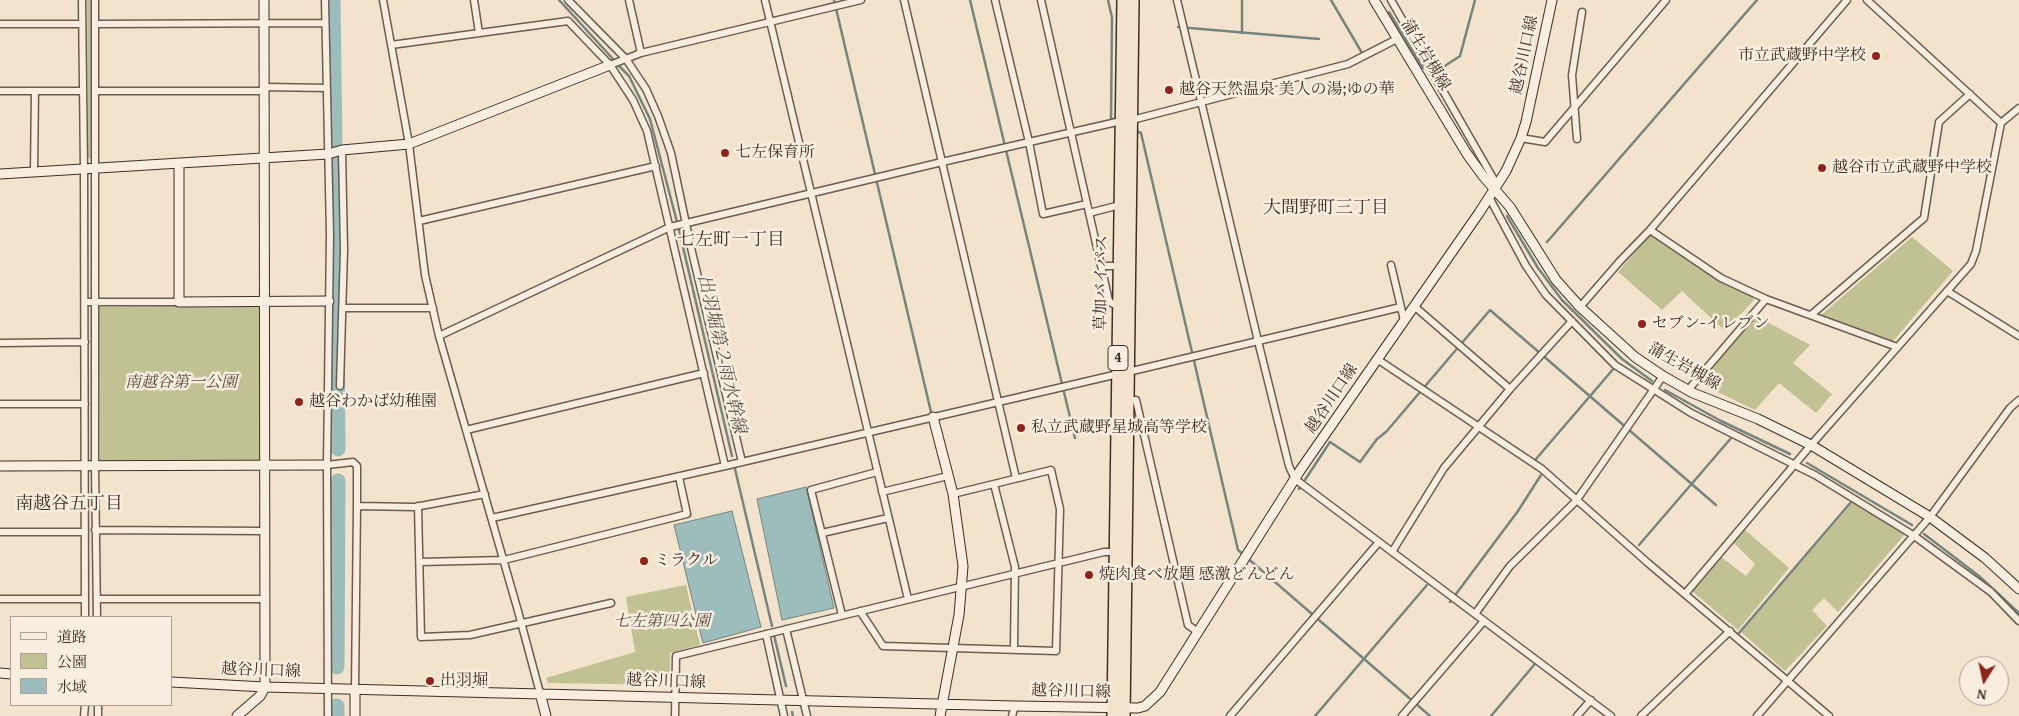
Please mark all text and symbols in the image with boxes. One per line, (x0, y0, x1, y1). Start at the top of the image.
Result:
street label: 越谷川口線 (1507, 14, 1543, 96)
street label: 蒲生岩槻線 (1396, 16, 1454, 94)
place label: 市立武蔵野中学校 (1738, 46, 1866, 66)
marker: 市立武蔵野中学校 (1870, 50, 1882, 62)
place label: 越谷天然温泉 美人の湯;ゆの華 (1179, 80, 1394, 100)
marker: 越谷天然温泉 美人の湯;ゆの華 (1163, 84, 1175, 96)
place label: 七左保育所 (735, 143, 815, 163)
marker: 七左保育所 (719, 147, 731, 159)
place label: 越谷市立武蔵野中学校 (1832, 158, 1992, 178)
marker: 越谷市立武蔵野中学校 (1816, 162, 1828, 174)
district label: 大間野町三丁目 (1263, 197, 1389, 219)
district label: 七左町一丁目 (677, 229, 785, 251)
street label: 草加バイパス (1092, 235, 1112, 331)
water label: 出羽堀第２雨水幹線 (692, 273, 750, 435)
place label: セブン-イレブン (1652, 314, 1769, 334)
marker: セブン-イレブン (1636, 318, 1648, 330)
street label: 蒲生岩槻線 (1644, 339, 1724, 395)
road number: 4 (1108, 346, 1128, 370)
street label: 越谷川口線 (1302, 360, 1362, 438)
park label: 南越谷第一公園 (125, 373, 237, 393)
place label: 越谷わかば幼稚園 (309, 392, 437, 412)
marker: 越谷わかば幼稚園 (293, 396, 305, 408)
place label: 私立武蔵野星城高等学校 (1031, 418, 1207, 438)
marker: 私立武蔵野星城高等学校 (1015, 422, 1027, 434)
district label: 南越谷五丁目 (15, 493, 123, 515)
place label: ミラクル (654, 551, 718, 571)
marker: ミラクル (638, 555, 650, 567)
place label: 焼肉食べ放題 感激どんどん (1099, 565, 1295, 585)
marker: 焼肉食べ放題 感激どんどん (1083, 569, 1095, 581)
park label: 七左第四公園 (614, 612, 710, 632)
legend (10, 616, 172, 706)
text: 道路 (57, 626, 87, 647)
text: 公園 (57, 651, 87, 672)
north arrow (1959, 656, 2009, 706)
street label: 越谷川口線 (221, 660, 301, 682)
place label: 出羽堀 (440, 671, 488, 691)
street label: 越谷川口線 (626, 671, 706, 693)
marker: 出羽堀 (424, 675, 436, 687)
text: 水域 (57, 676, 87, 697)
street label: 越谷川口線 (1031, 682, 1111, 702)
text: N (1975, 684, 1988, 705)

